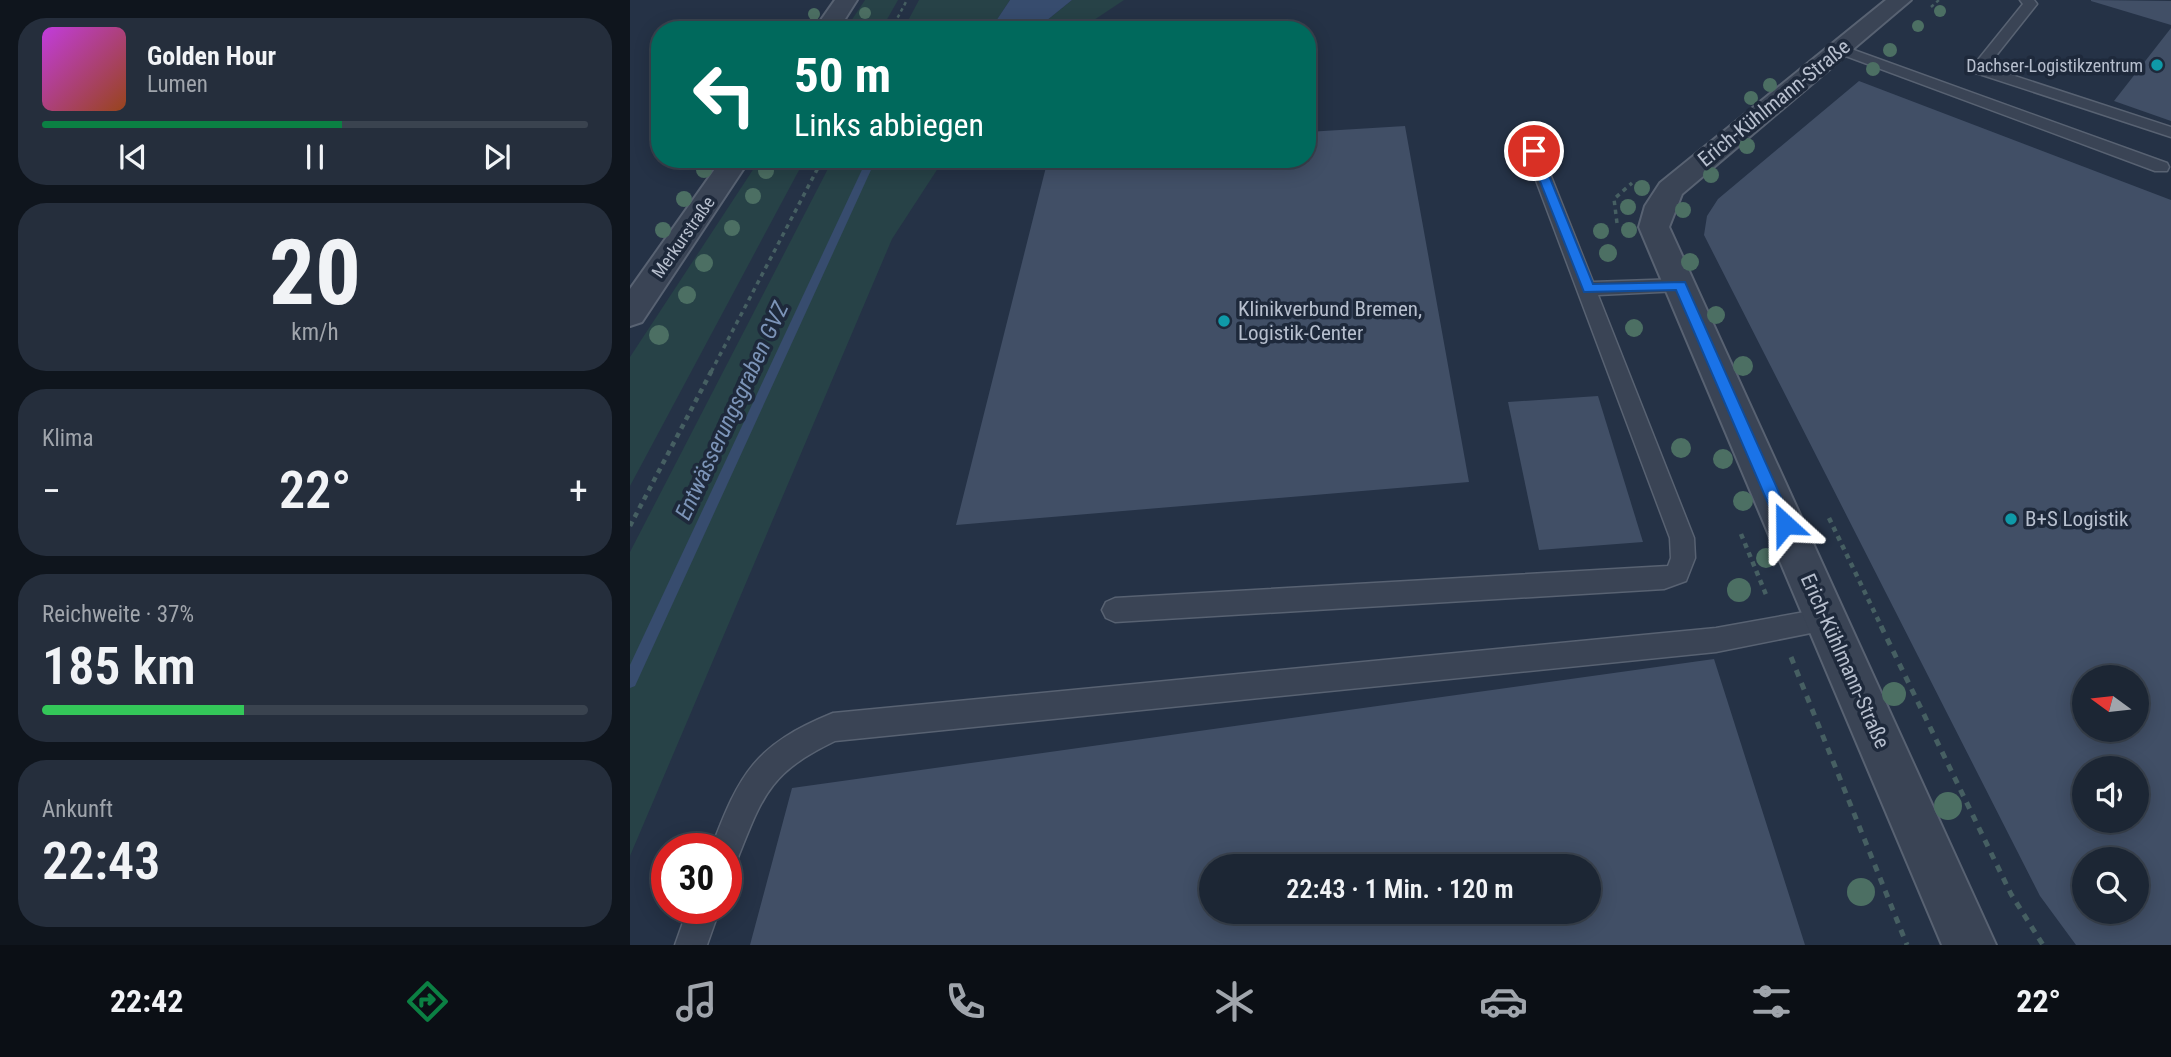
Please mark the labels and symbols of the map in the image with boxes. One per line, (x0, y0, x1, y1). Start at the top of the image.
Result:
street label: Erich-Kühlmann-Straße (1693, 34, 1855, 172)
place label: Dachser-Logistikzentrum (1966, 55, 2143, 76)
marker: Dachser-Logistikzentrum (2149, 57, 2165, 73)
pin (1504, 121, 1564, 181)
street label: Merkurstraße (647, 192, 719, 282)
water label: Entwässerungsgraben GVZ (670, 297, 795, 524)
place label: Klinikverbund Bremen, Logistik-Center (1238, 297, 1422, 345)
marker: Klinikverbund Bremen, Logistik-Center (1216, 313, 1232, 329)
position arrow (1748, 487, 1822, 561)
place label: B+S Logistik (2025, 507, 2129, 531)
marker: B+S Logistik (2003, 511, 2019, 527)
street label: Erich-Kühlmann-Straße (1796, 570, 1894, 752)
north arrow (2072, 665, 2149, 742)
speed limit sign: 30 (651, 833, 742, 924)

